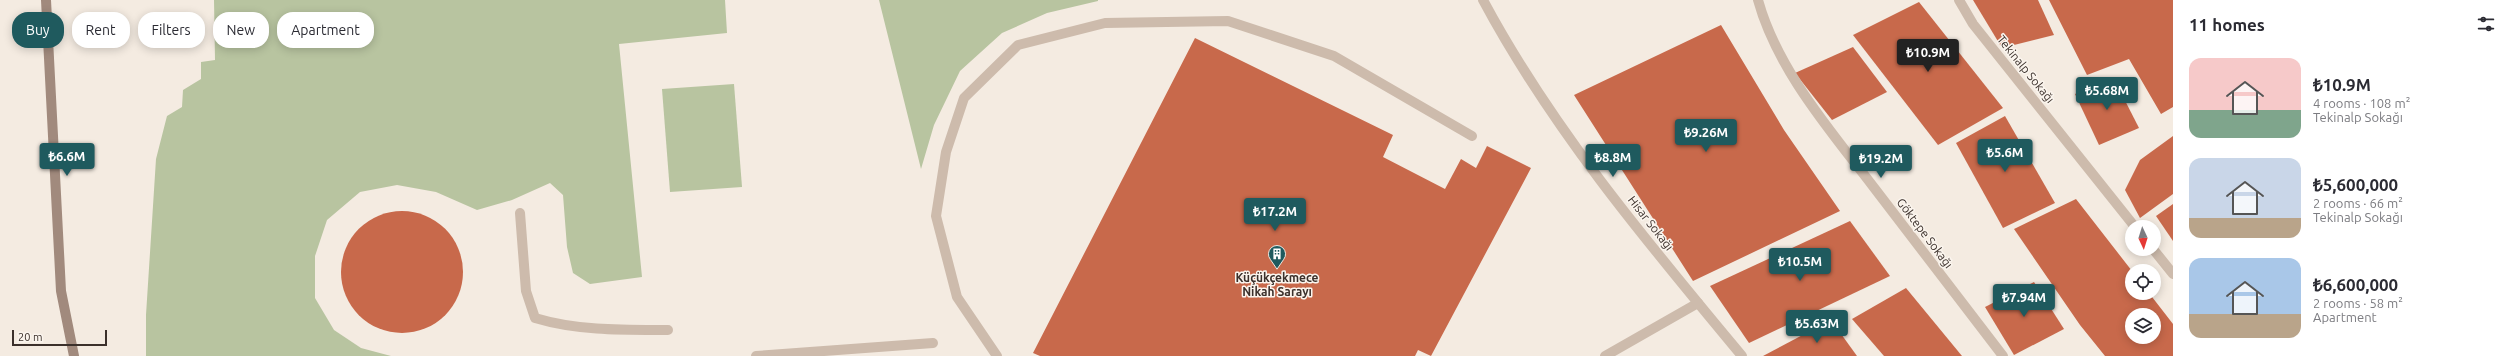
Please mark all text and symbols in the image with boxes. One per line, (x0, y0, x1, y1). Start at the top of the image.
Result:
chip: Buy (12, 12, 64, 48)
chip: Rent (72, 12, 130, 48)
chip: Filters (138, 12, 205, 48)
chip: New (213, 12, 269, 48)
chip: Apartment (277, 12, 374, 48)
icon: filters (2475, 13, 2497, 35)
text: 11 homes (2189, 15, 2265, 34)
street label: Tekinalp Sokağı (1995, 33, 2057, 105)
pin: ₺10.9M (1895, 39, 1961, 73)
text: ₺10.9M (1906, 45, 1950, 59)
icon: home (2221, 74, 2269, 122)
text: ₺10.9M (2313, 75, 2371, 94)
pin: ₺5.68M (2074, 77, 2140, 111)
text: ₺5.68M (2085, 83, 2129, 97)
text: 4 rooms · 108 m² (2313, 96, 2410, 110)
text: Tekinalp Sokağı (2313, 110, 2403, 124)
pin: ₺9.26M (1673, 119, 1739, 153)
text: ₺9.26M (1684, 125, 1728, 139)
pin: ₺5.6M (1977, 139, 2033, 173)
pin: ₺6.6M (39, 143, 95, 177)
pin: ₺8.8M (1585, 144, 1641, 178)
pin: ₺19.2M (1848, 145, 1914, 179)
text: ₺5.6M (1987, 145, 2023, 159)
text: ₺6.6M (49, 149, 85, 163)
text: ₺8.8M (1595, 150, 1631, 164)
text: ₺19.2M (1859, 151, 1903, 165)
icon: home (2221, 174, 2269, 222)
text: ₺5,600,000 (2313, 175, 2398, 194)
street label: Hisar Sokağı (1626, 193, 1676, 253)
street label: Göktepe Sokağı (1895, 196, 1955, 270)
text: 2 rooms · 66 m² (2313, 196, 2403, 210)
pin: ₺17.2M (1242, 198, 1308, 232)
text: ₺17.2M (1253, 204, 1297, 218)
text: Tekinalp Sokağı (2313, 210, 2403, 224)
north arrow (2125, 220, 2161, 256)
map controls (2125, 220, 2161, 344)
building icon: Küçükçekmece Nikah Sarayı (1267, 244, 1287, 269)
pin: ₺10.5M (1767, 248, 1833, 282)
text: ₺10.5M (1778, 254, 1822, 268)
button: locate (2125, 264, 2161, 300)
place label: Küçükçekmece Nikah Sarayı (1235, 271, 1319, 298)
icon: home (2221, 274, 2269, 322)
text: ₺6,600,000 (2313, 275, 2398, 294)
pin: ₺7.94M (1991, 284, 2057, 318)
text: ₺7.94M (2002, 290, 2046, 304)
text: 2 rooms · 58 m² (2313, 296, 2403, 310)
button: layers (2125, 308, 2161, 344)
pin: ₺5.63M (1784, 310, 1850, 344)
text: Apartment (2313, 310, 2377, 324)
text: ₺5.63M (1795, 316, 1839, 330)
scale bar (12, 328, 107, 347)
text: 20 m (18, 331, 42, 343)

